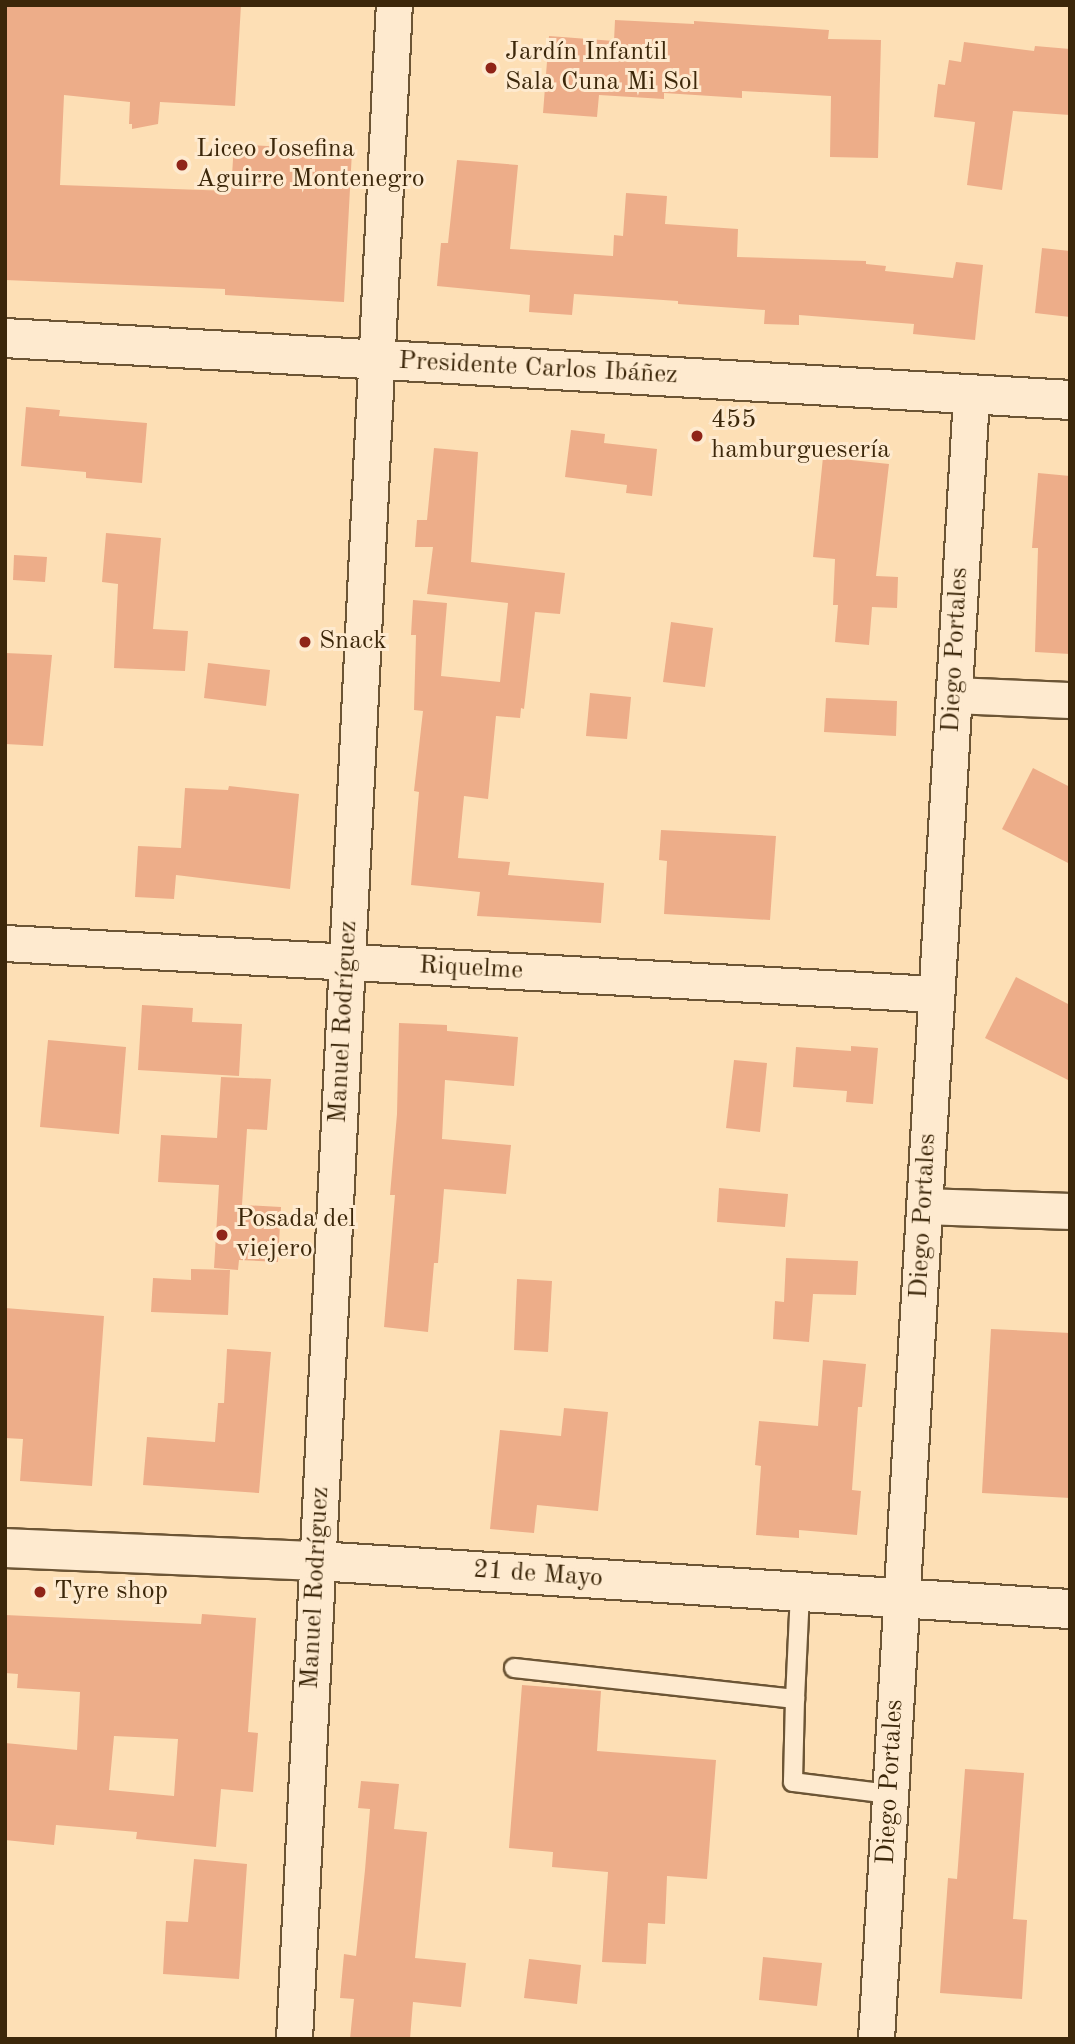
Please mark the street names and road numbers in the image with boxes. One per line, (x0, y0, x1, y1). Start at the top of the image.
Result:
street label: Presidente Carlos Ibáñez (397, 346, 679, 392)
street label: Diego Portales (936, 567, 976, 733)
street label: Manuel Rodríguez (323, 920, 365, 1124)
street label: Riquelme (418, 951, 524, 987)
street label: Diego Portales (904, 1133, 944, 1299)
street label: Manuel Rodríguez (295, 1486, 337, 1690)
street label: 21 de Mayo (472, 1555, 604, 1595)
street label: Diego Portales (871, 1699, 911, 1865)

